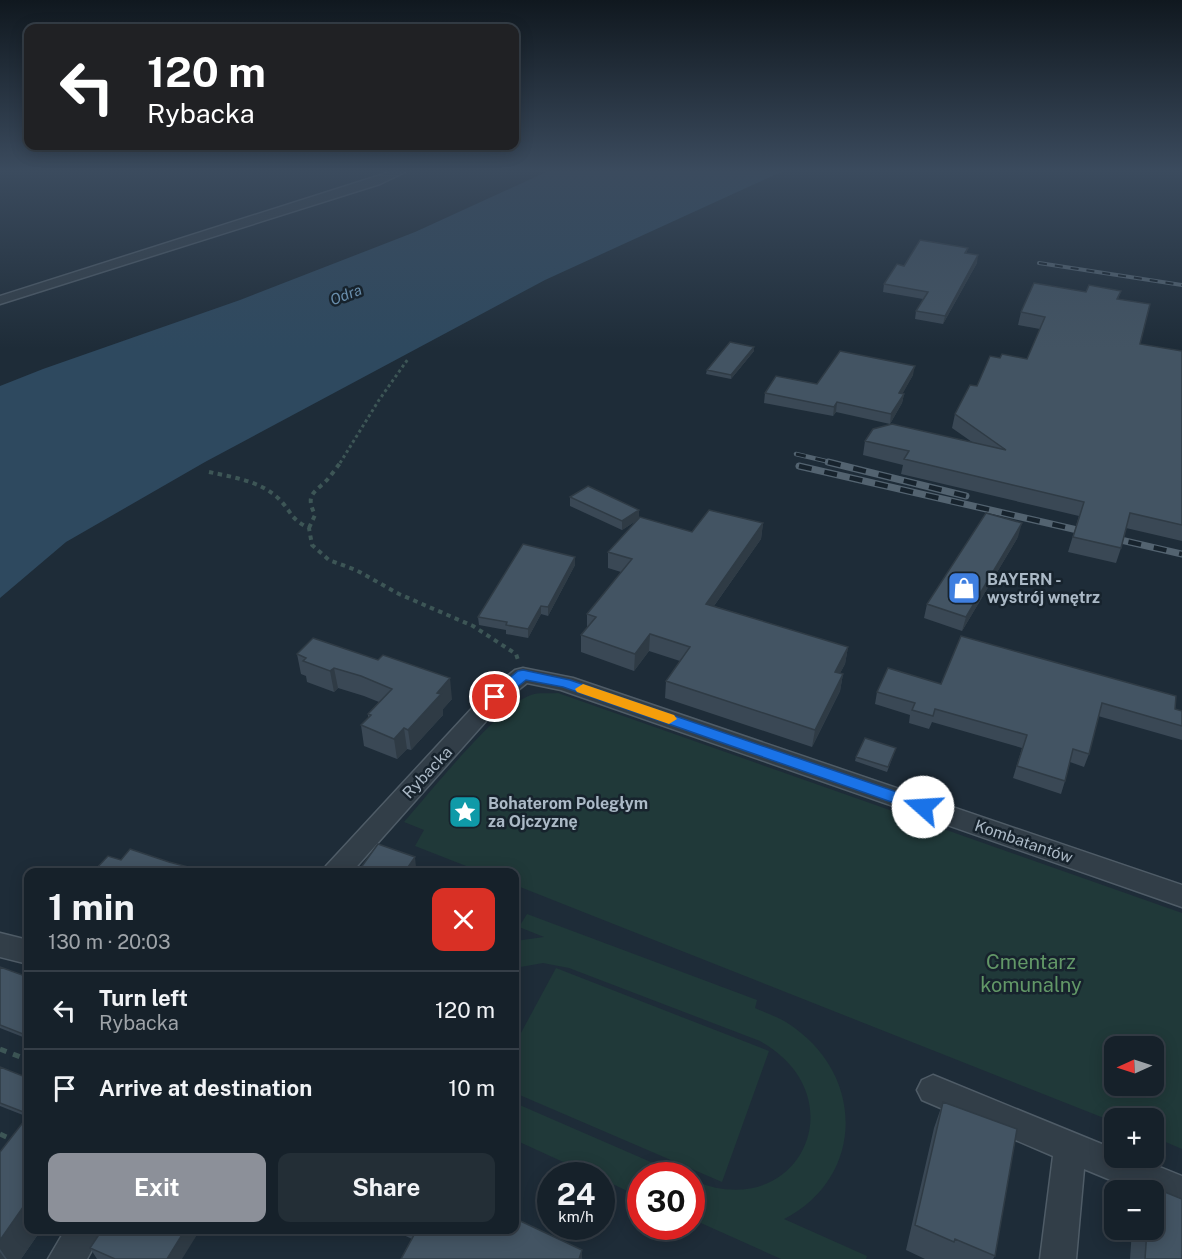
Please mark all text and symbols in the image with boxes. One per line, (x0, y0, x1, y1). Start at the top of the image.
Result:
text: 120 m (147, 47, 266, 96)
icon: left (48, 48, 126, 126)
text: Rybacka (147, 97, 255, 129)
water label: Odra (328, 281, 364, 308)
shop icon: BAYERN - wystrój wnętrz (946, 570, 982, 606)
place label: BAYERN - wystrój wnętrz (987, 570, 1100, 607)
pin (469, 671, 520, 722)
icon: arrive (478, 680, 511, 713)
street label: Rybacka (399, 742, 456, 802)
position arrow (891, 775, 955, 839)
place icon: Bohaterom Poległym za Ojczyznę (447, 794, 483, 830)
place label: Bohaterom Poległym za Ojczyznę (488, 794, 648, 831)
street label: Kombatantów (972, 816, 1076, 867)
text: 1 min (48, 886, 135, 928)
button: close (432, 888, 495, 951)
text: 130 m · 20:03 (48, 930, 171, 954)
park label: Cmentarz komunalny (980, 950, 1082, 997)
text: Turn left (99, 985, 188, 1011)
icon: left (48, 994, 81, 1027)
text: 120 m (435, 997, 495, 1023)
text: Rybacka (99, 1011, 179, 1035)
north arrow (1104, 1036, 1164, 1096)
map controls (1104, 1036, 1164, 1240)
icon: arrive (48, 1072, 81, 1105)
text: Arrive at destination (99, 1075, 312, 1101)
text: 10 m (448, 1075, 495, 1101)
button: + (1104, 1108, 1164, 1168)
button: Exit (48, 1153, 266, 1222)
button: Share (278, 1153, 495, 1222)
speed limit sign: 30 (627, 1162, 705, 1240)
text: 24 (557, 1176, 595, 1212)
button: − (1104, 1180, 1164, 1240)
text: km/h (558, 1208, 594, 1225)

